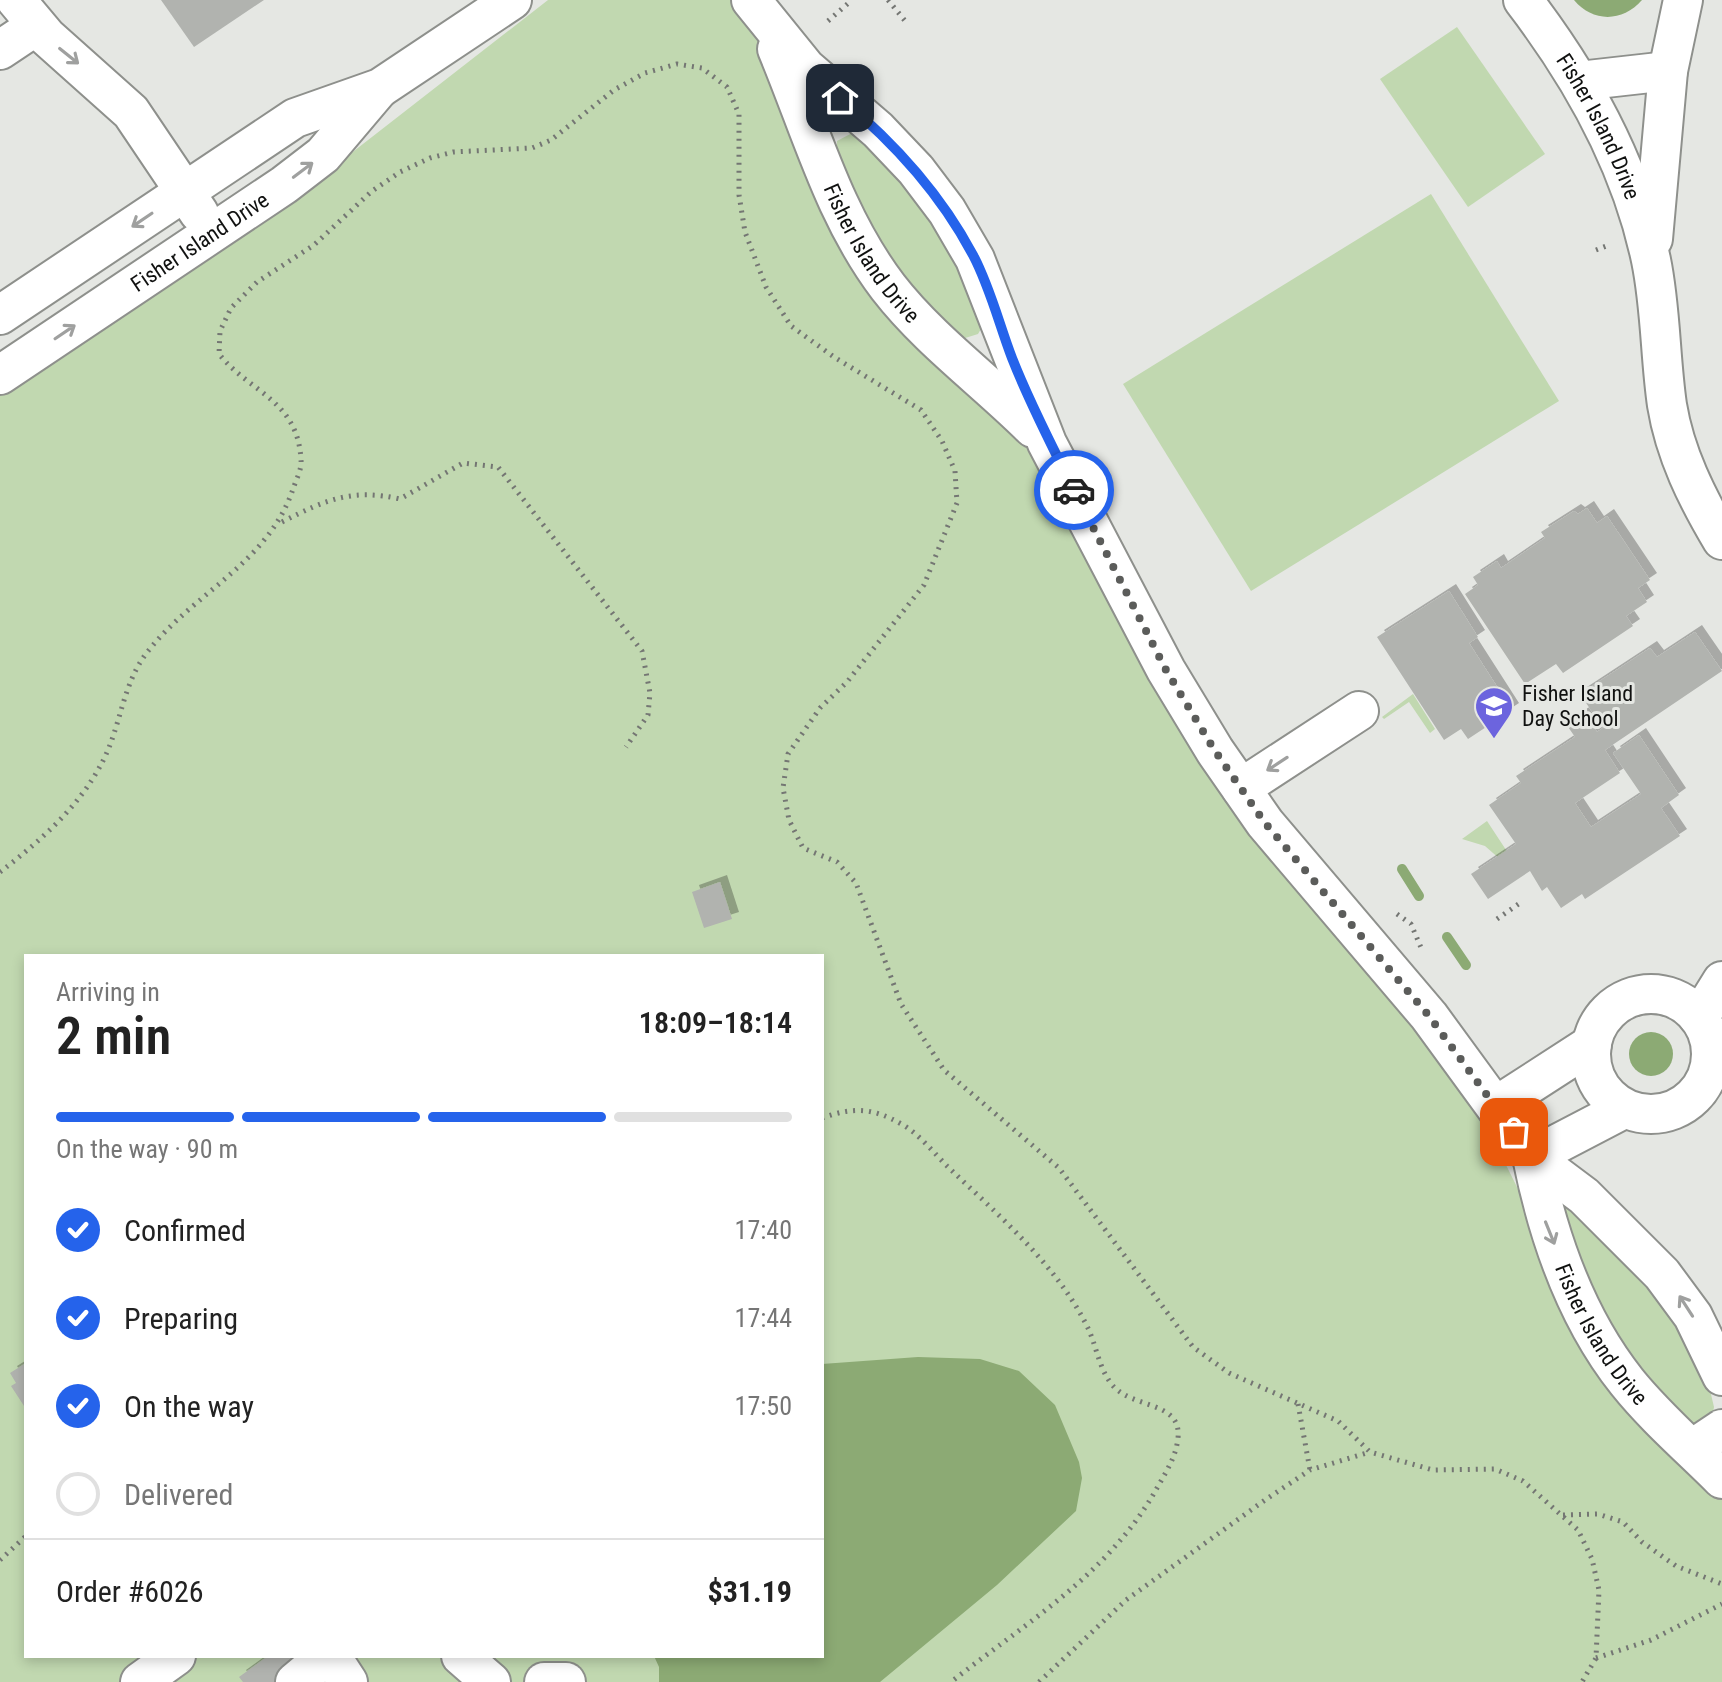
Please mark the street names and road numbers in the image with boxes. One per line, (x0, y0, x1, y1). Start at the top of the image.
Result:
street label: Fisher Island Drive (1552, 49, 1646, 202)
street label: Fisher Island Drive (819, 180, 925, 328)
street label: Fisher Island Drive (126, 187, 273, 296)
street label: Fisher Island Drive (1550, 1260, 1653, 1410)

